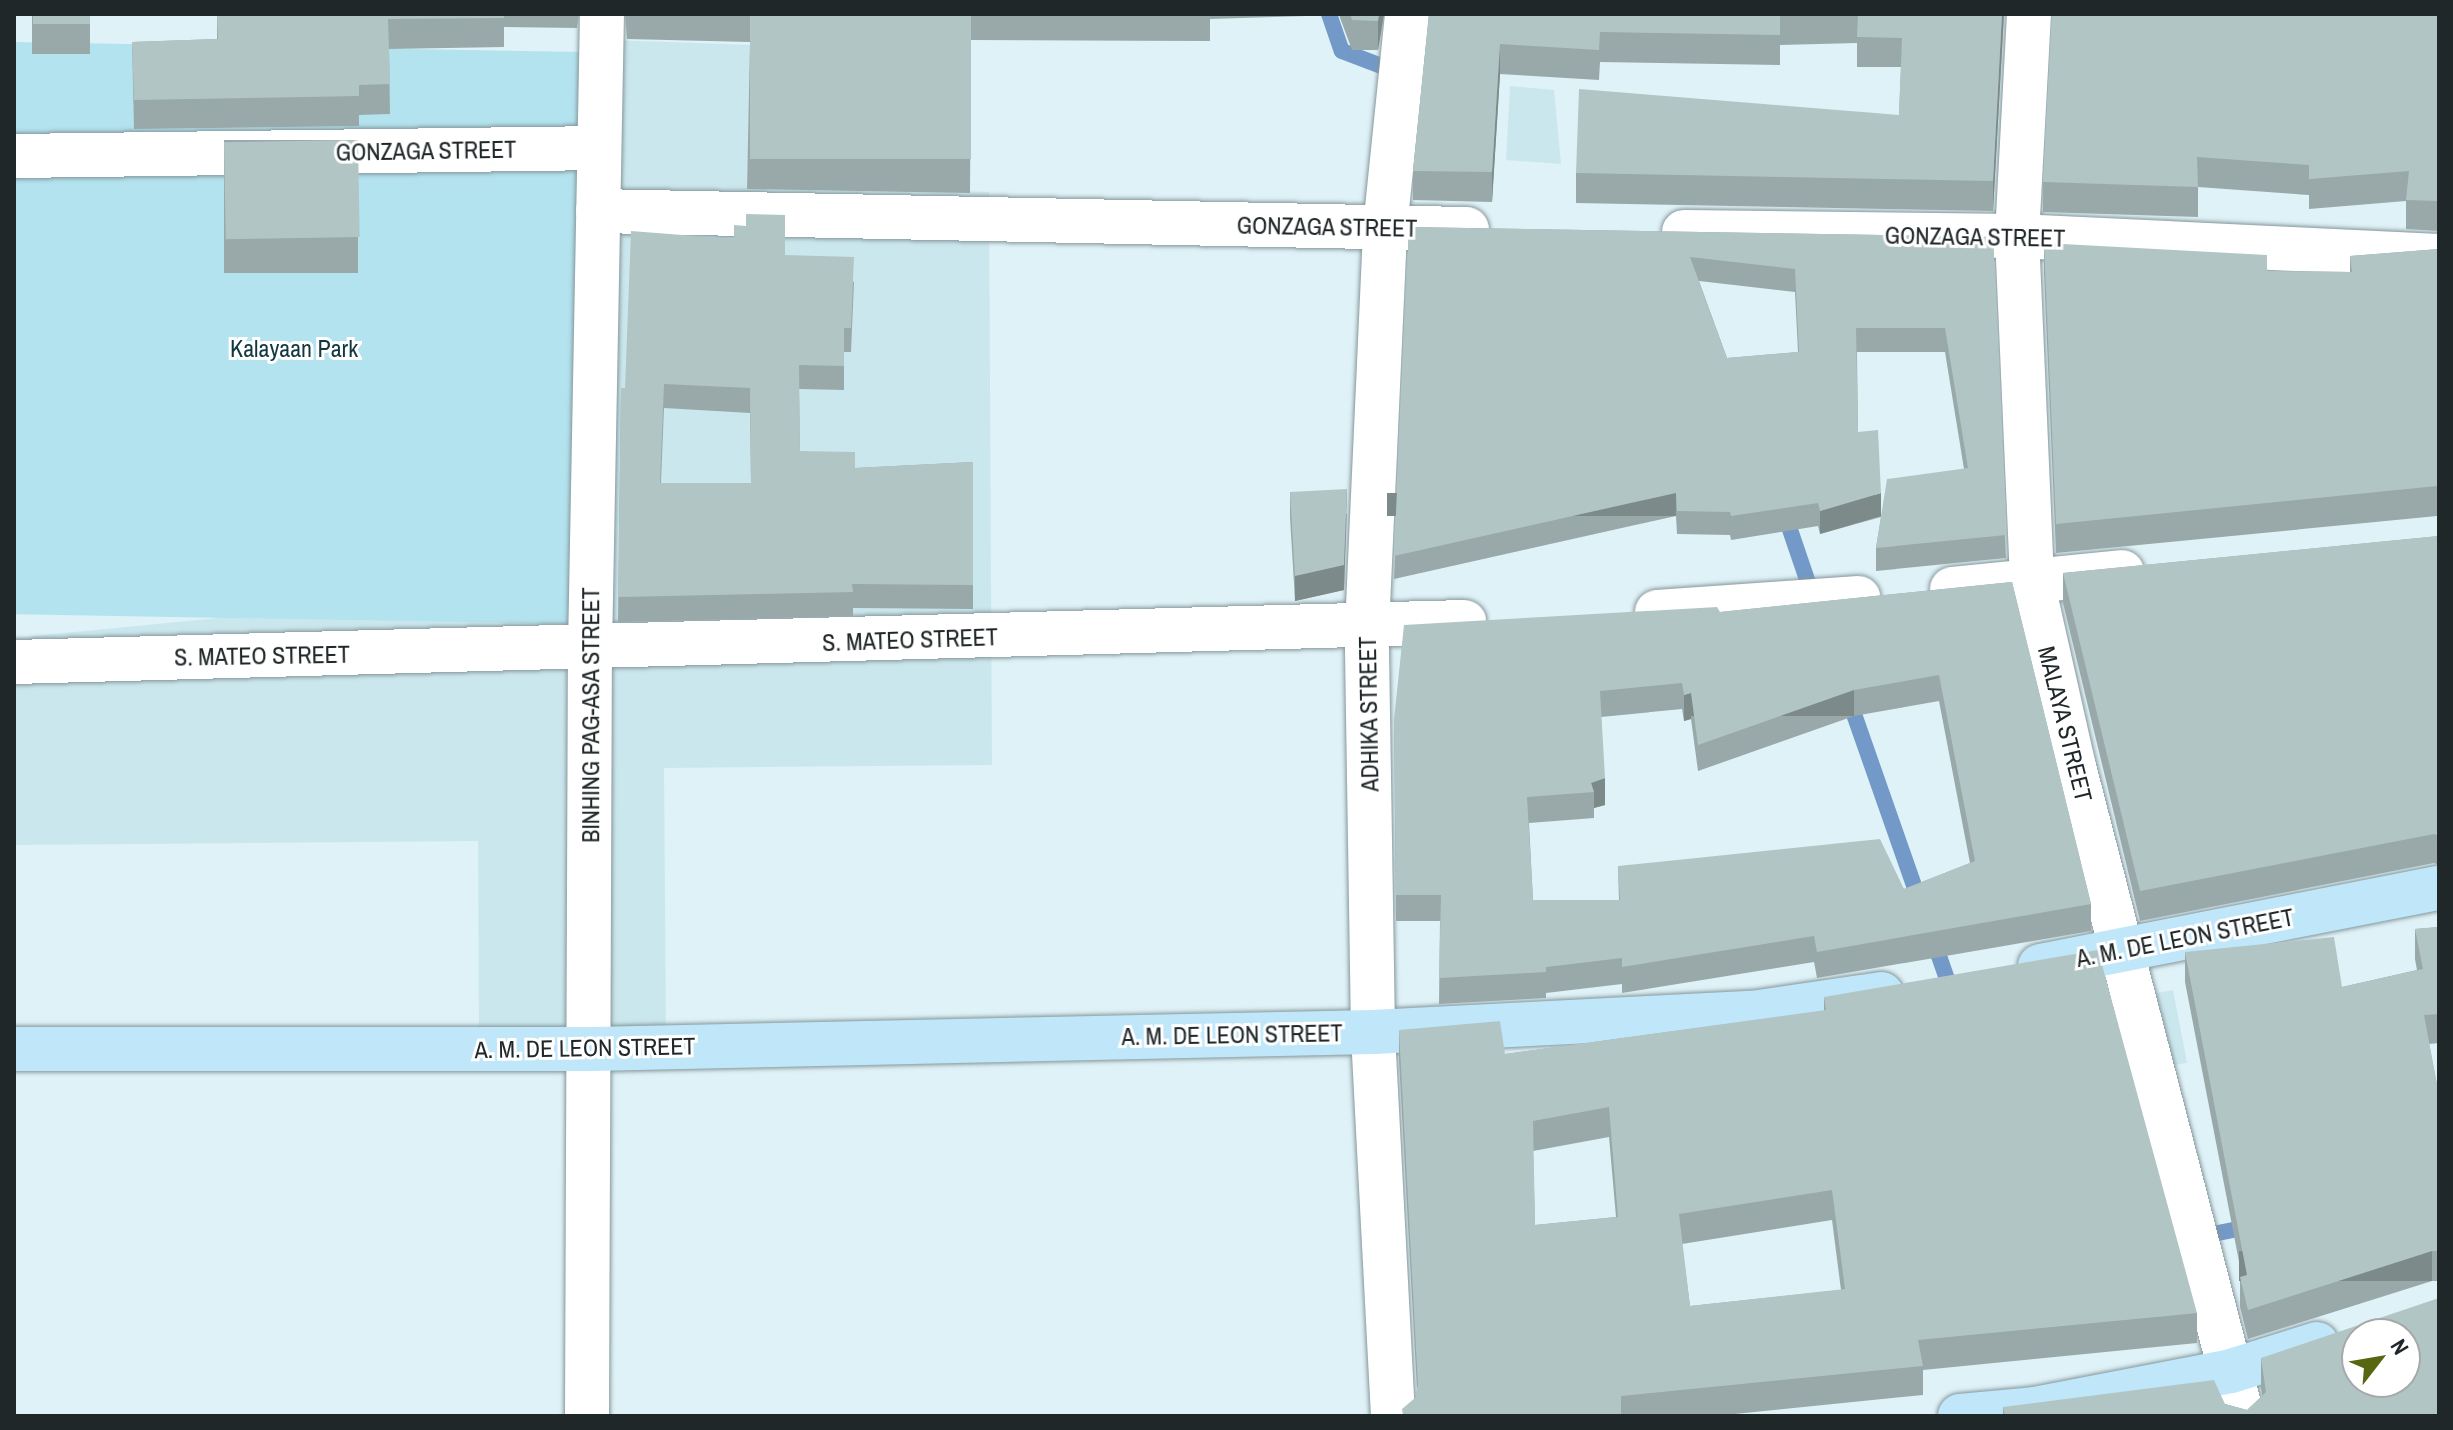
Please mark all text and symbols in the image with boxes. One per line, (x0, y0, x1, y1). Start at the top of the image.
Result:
street label: GONZAGA STREET (335, 135, 517, 167)
street label: GONZAGA STREET (1236, 211, 1418, 243)
street label: GONZAGA STREET (1884, 221, 2066, 253)
park label: Kalayaan Park (230, 335, 358, 363)
street label: BINHING PAG-ASA STREET (577, 587, 605, 843)
street label: S. MATEO STREET (822, 623, 998, 657)
street label: ADHIKA STREET (1353, 636, 1385, 792)
street label: S. MATEO STREET (174, 640, 350, 672)
street label: MALAYA STREET (2032, 643, 2098, 805)
street label: A. M. DE LEON STREET (2074, 903, 2296, 973)
street label: A. M. DE LEON STREET (1121, 1019, 1343, 1051)
street label: A. M. DE LEON STREET (474, 1032, 696, 1064)
north arrow (2341, 1318, 2421, 1398)
text: N (2384, 1333, 2416, 1360)

